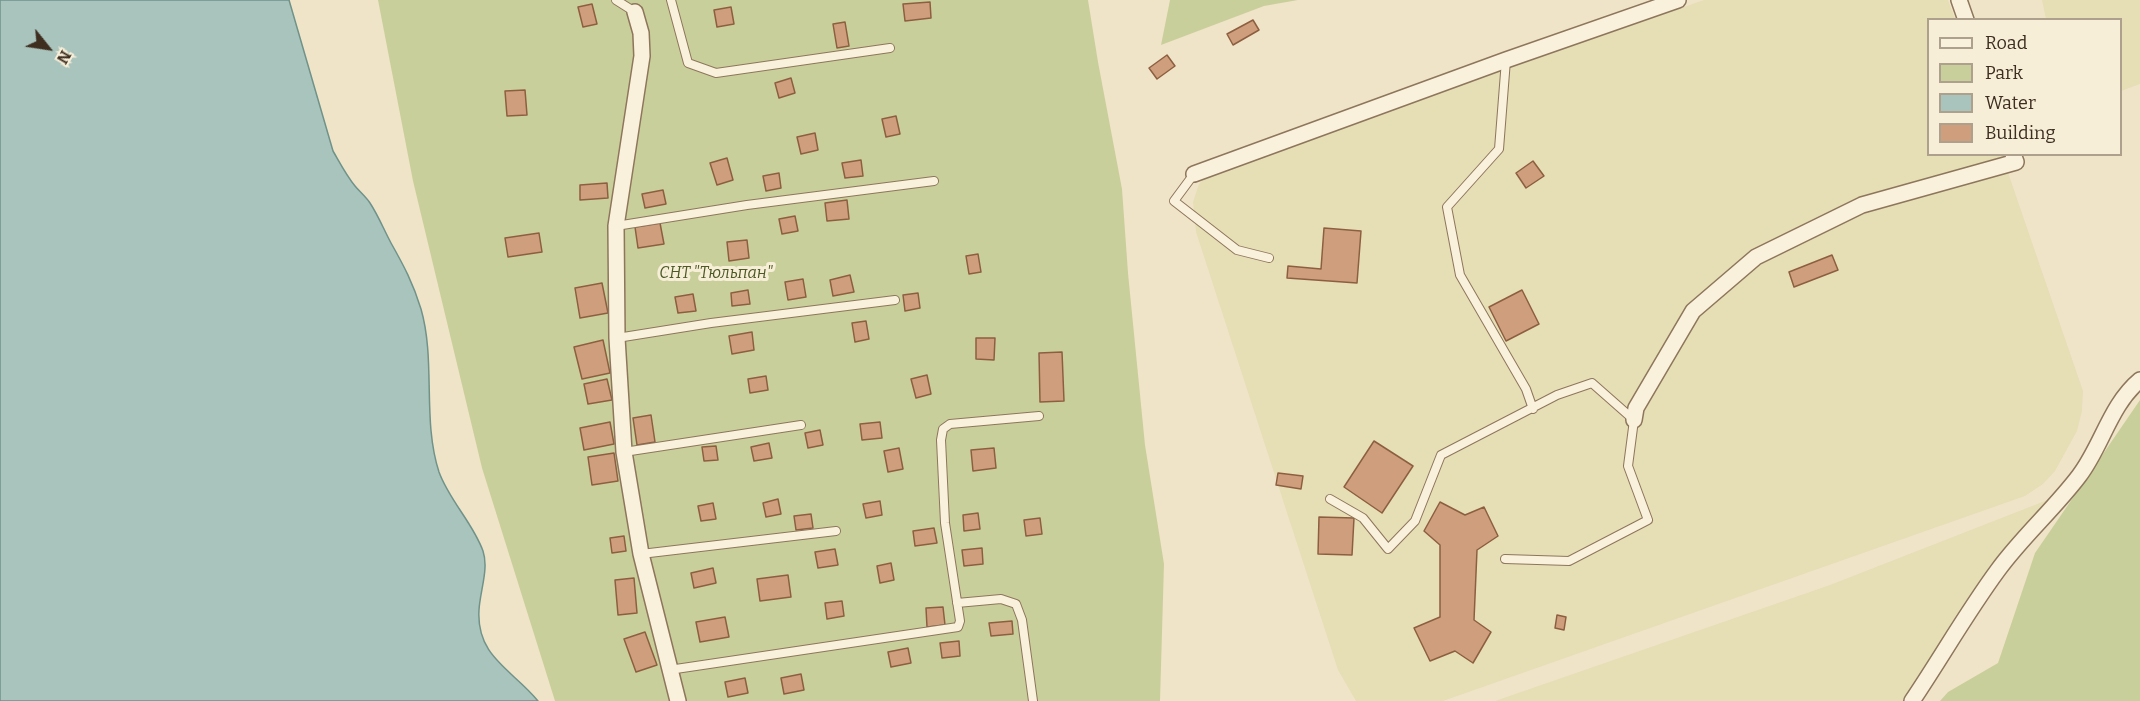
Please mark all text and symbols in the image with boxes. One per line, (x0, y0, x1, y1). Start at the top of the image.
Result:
north arrow (18, 18, 78, 78)
legend (1927, 18, 2122, 156)
text: Road (1985, 32, 2027, 54)
text: N (53, 47, 75, 67)
text: Park (1985, 62, 2023, 84)
text: Water (1985, 92, 2036, 114)
text: Building (1985, 122, 2056, 144)
park label: СНТ "Тюльпан" (659, 264, 773, 284)

